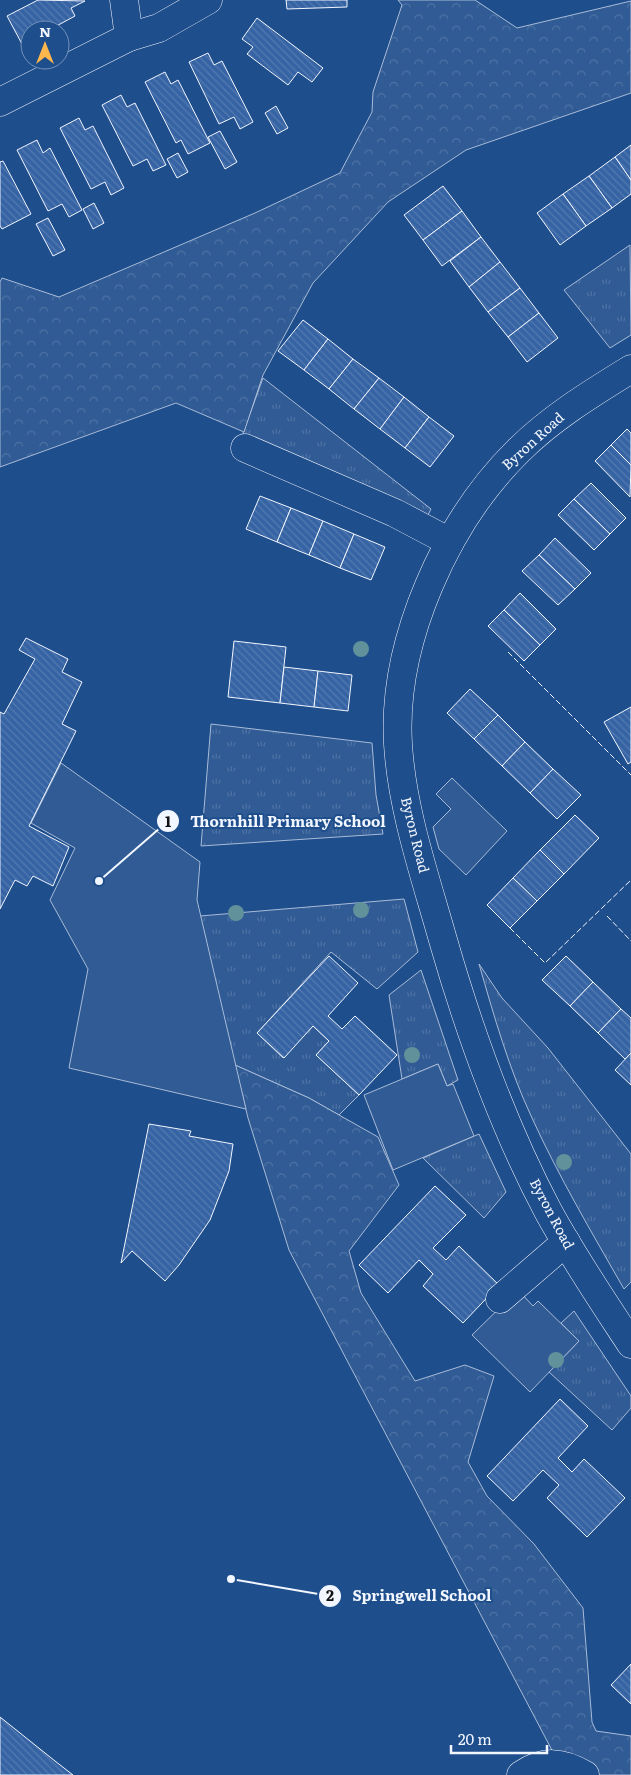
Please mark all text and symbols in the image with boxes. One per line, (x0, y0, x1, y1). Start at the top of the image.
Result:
north arrow (20, 20, 70, 70)
text: N (39, 21, 51, 41)
street label: Byron Road (497, 407, 568, 474)
street label: Byron Road (397, 795, 435, 875)
callout: Thornhill Primary School (156, 806, 396, 836)
text: 1 (165, 809, 171, 832)
text: Thornhill Primary School (190, 809, 386, 832)
street label: Byron Road (526, 1175, 580, 1253)
callout: Springwell School (318, 1581, 502, 1611)
text: 2 (326, 1583, 334, 1606)
text: Springwell School (352, 1583, 492, 1606)
scale bar (451, 1722, 547, 1754)
text: 20 m (458, 1727, 492, 1750)

